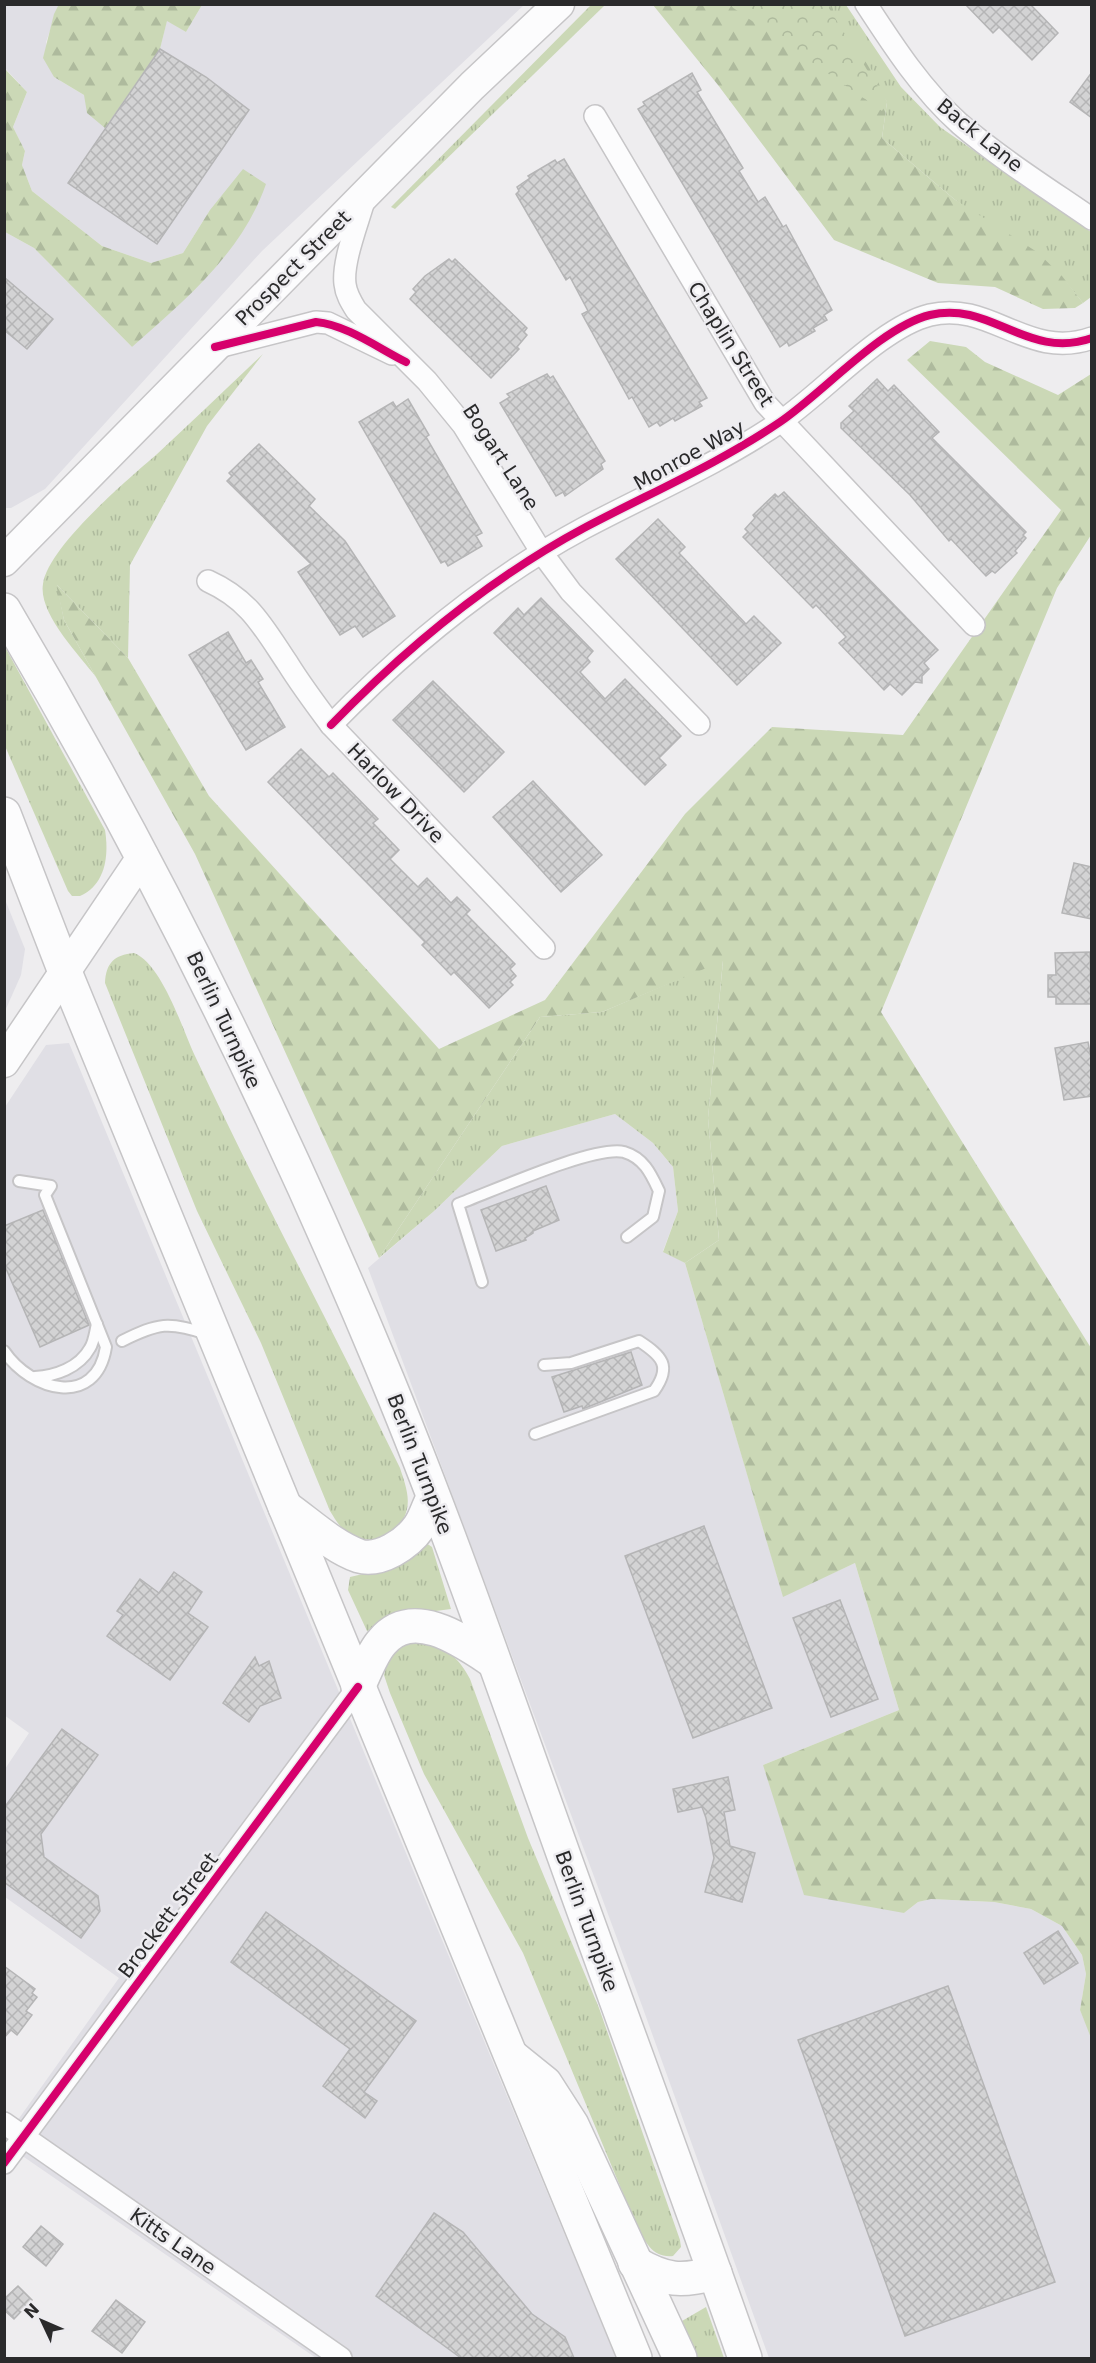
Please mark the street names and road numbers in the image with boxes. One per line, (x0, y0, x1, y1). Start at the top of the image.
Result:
street label: Back Lane (932, 93, 1028, 177)
street label: Prospect Street (230, 205, 356, 331)
street label: Chaplin Street (683, 277, 779, 411)
street label: Bogart Lane (458, 399, 544, 515)
street label: Monroe Way (629, 415, 749, 495)
street label: Harlow Drive (342, 738, 450, 848)
street label: Berlin Turnpike (182, 948, 266, 1092)
street label: Berlin Turnpike (382, 1391, 458, 1537)
street label: Brockett Street (113, 1847, 223, 1982)
street label: Berlin Turnpike (550, 1847, 624, 1995)
street label: Kitts Lane (125, 2203, 221, 2279)

